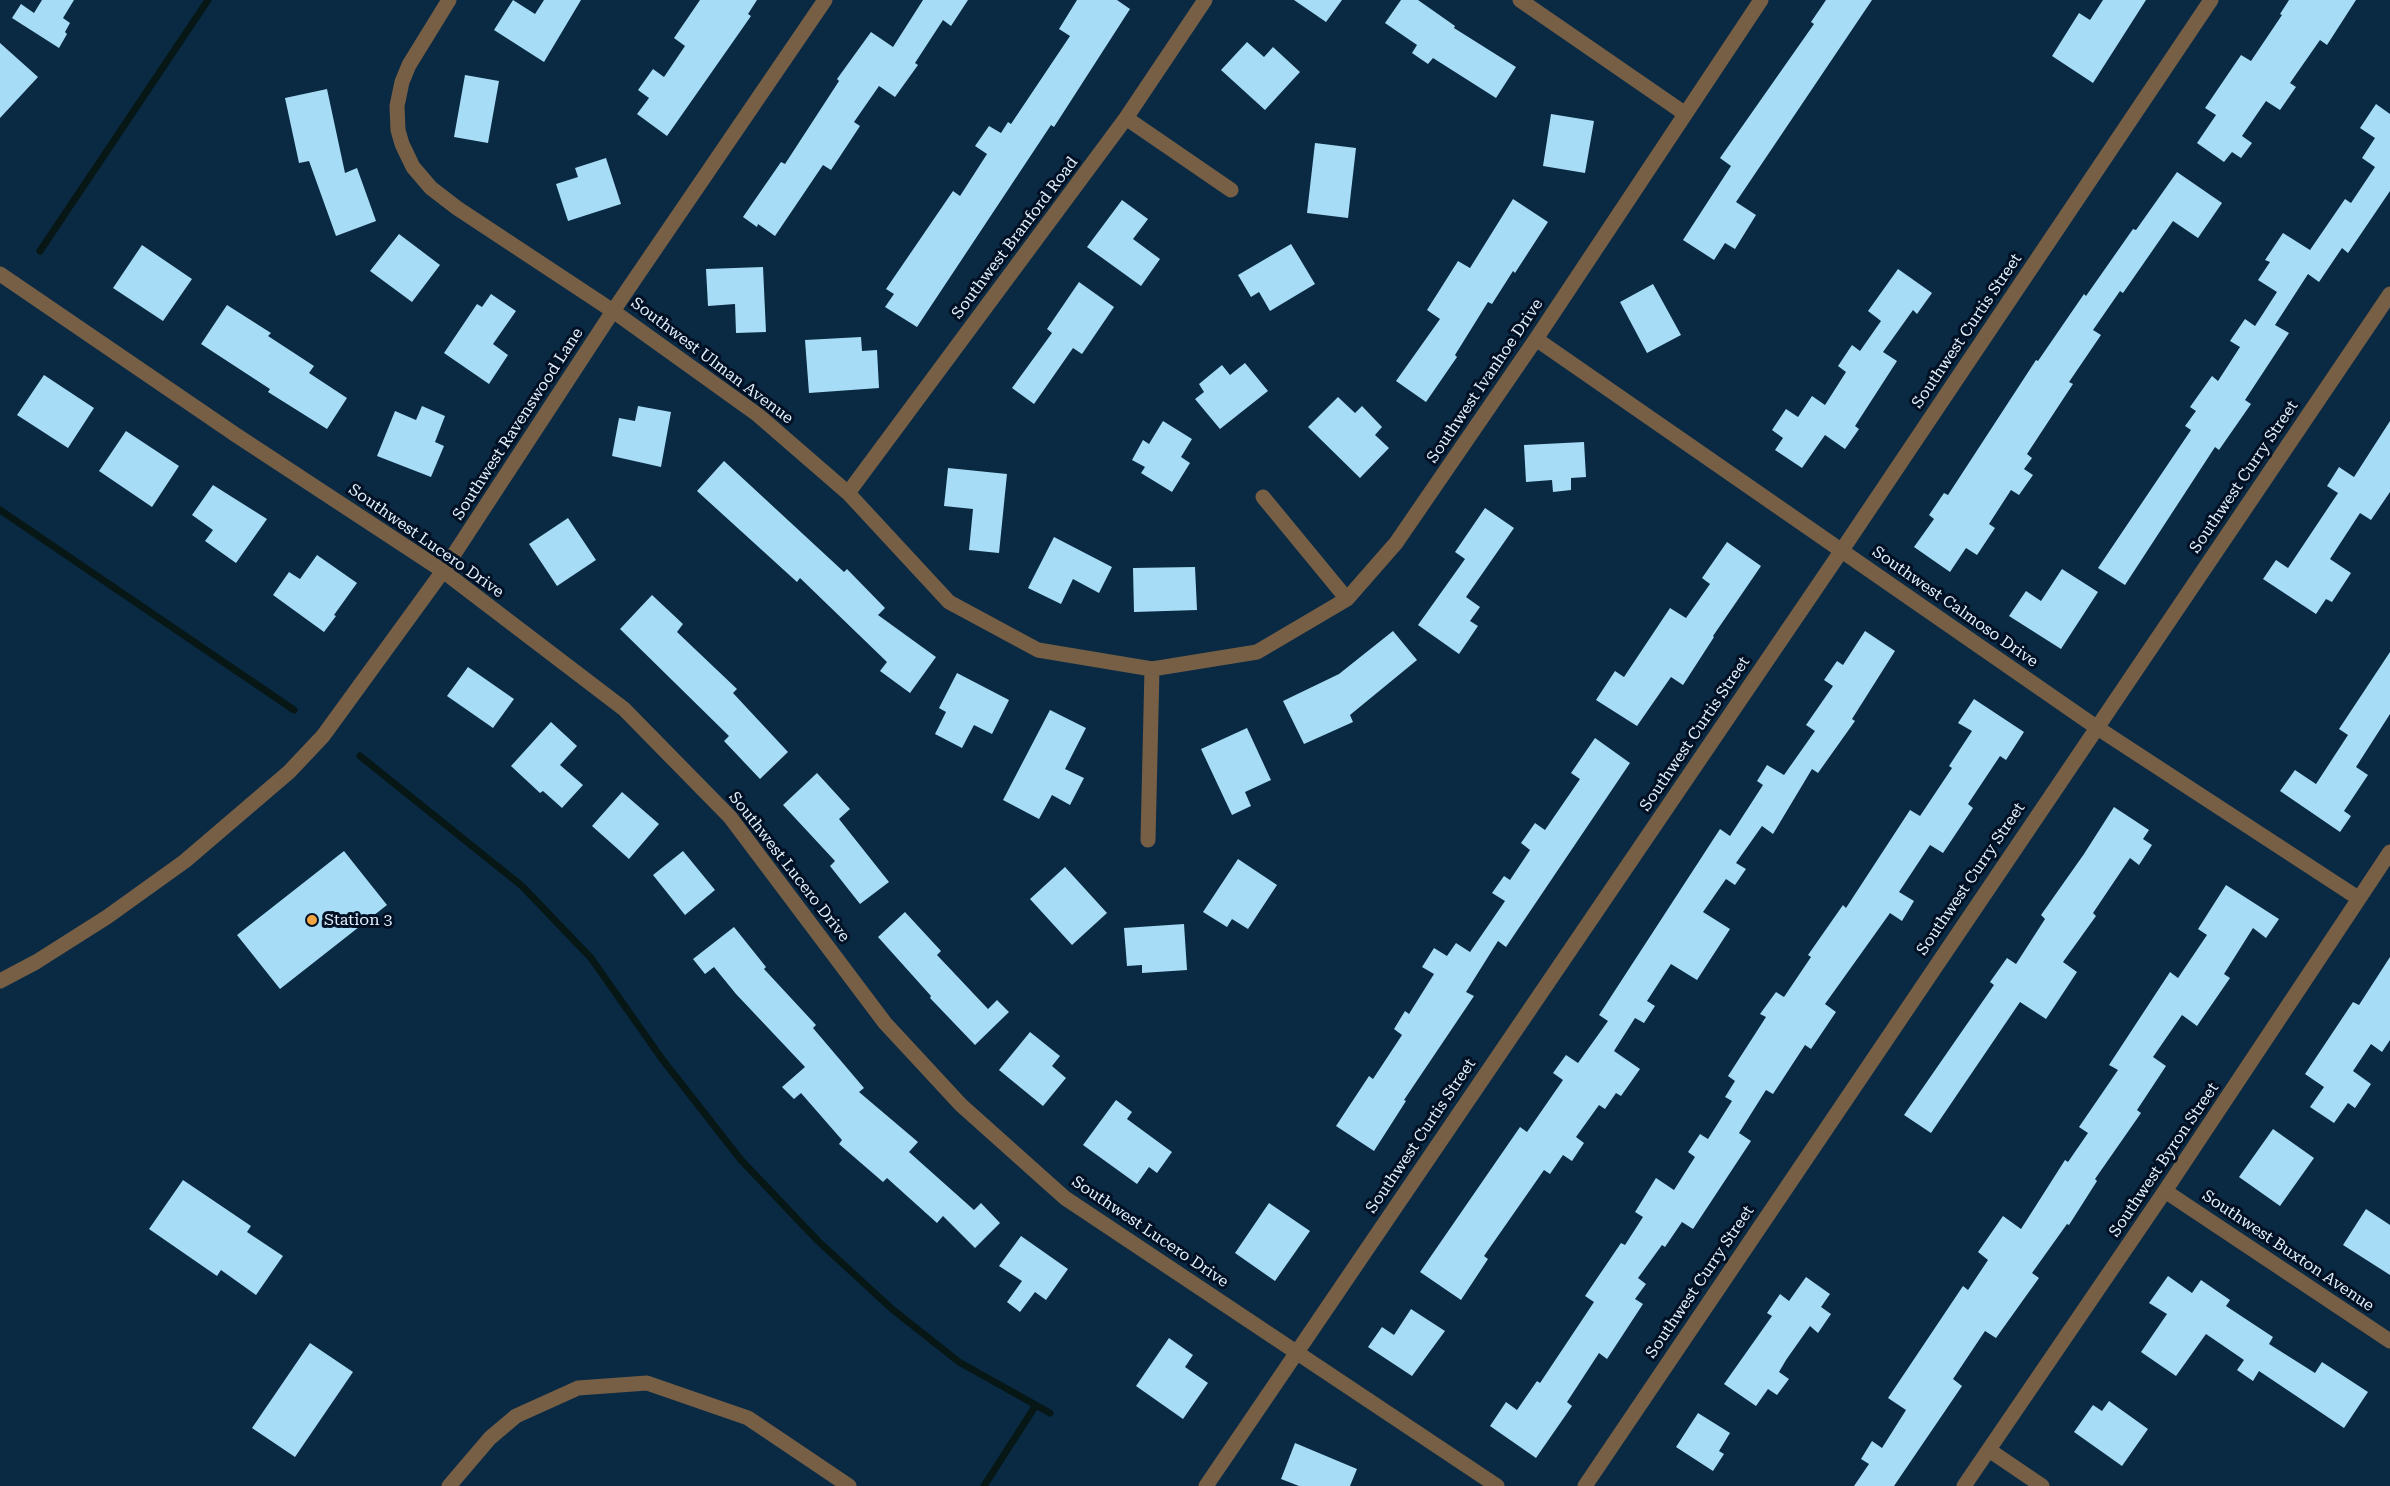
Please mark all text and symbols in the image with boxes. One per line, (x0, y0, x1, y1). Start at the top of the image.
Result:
street label: Southwest Branford Road (948, 153, 1082, 323)
street label: Southwest Curtis Street (1908, 250, 2026, 412)
street label: Southwest Ulman Avenue (627, 294, 797, 428)
street label: Southwest Ivanhoe Drive (1423, 295, 1547, 467)
street label: Southwest Ravenswood Lane (449, 324, 587, 524)
street label: Southwest Curry Street (2186, 397, 2302, 557)
street label: Southwest Lucero Drive (345, 480, 507, 602)
street label: Southwest Calmoso Drive (1868, 542, 2042, 672)
street label: Southwest Curtis Street (1636, 653, 1754, 815)
street label: Southwest Lucero Drive (724, 788, 854, 946)
street label: Southwest Curry Street (1913, 799, 2029, 959)
place label: Station 3 (324, 910, 393, 930)
marker: Station 3 (305, 913, 319, 927)
street label: Southwest Curtis Street (1362, 1055, 1480, 1217)
street label: Southwest Byron Street (2105, 1079, 2223, 1241)
street label: Southwest Lucero Drive (1068, 1172, 1232, 1292)
street label: Southwest Buxton Avenue (2198, 1186, 2378, 1316)
street label: Southwest Curry Street (1642, 1202, 1758, 1362)

